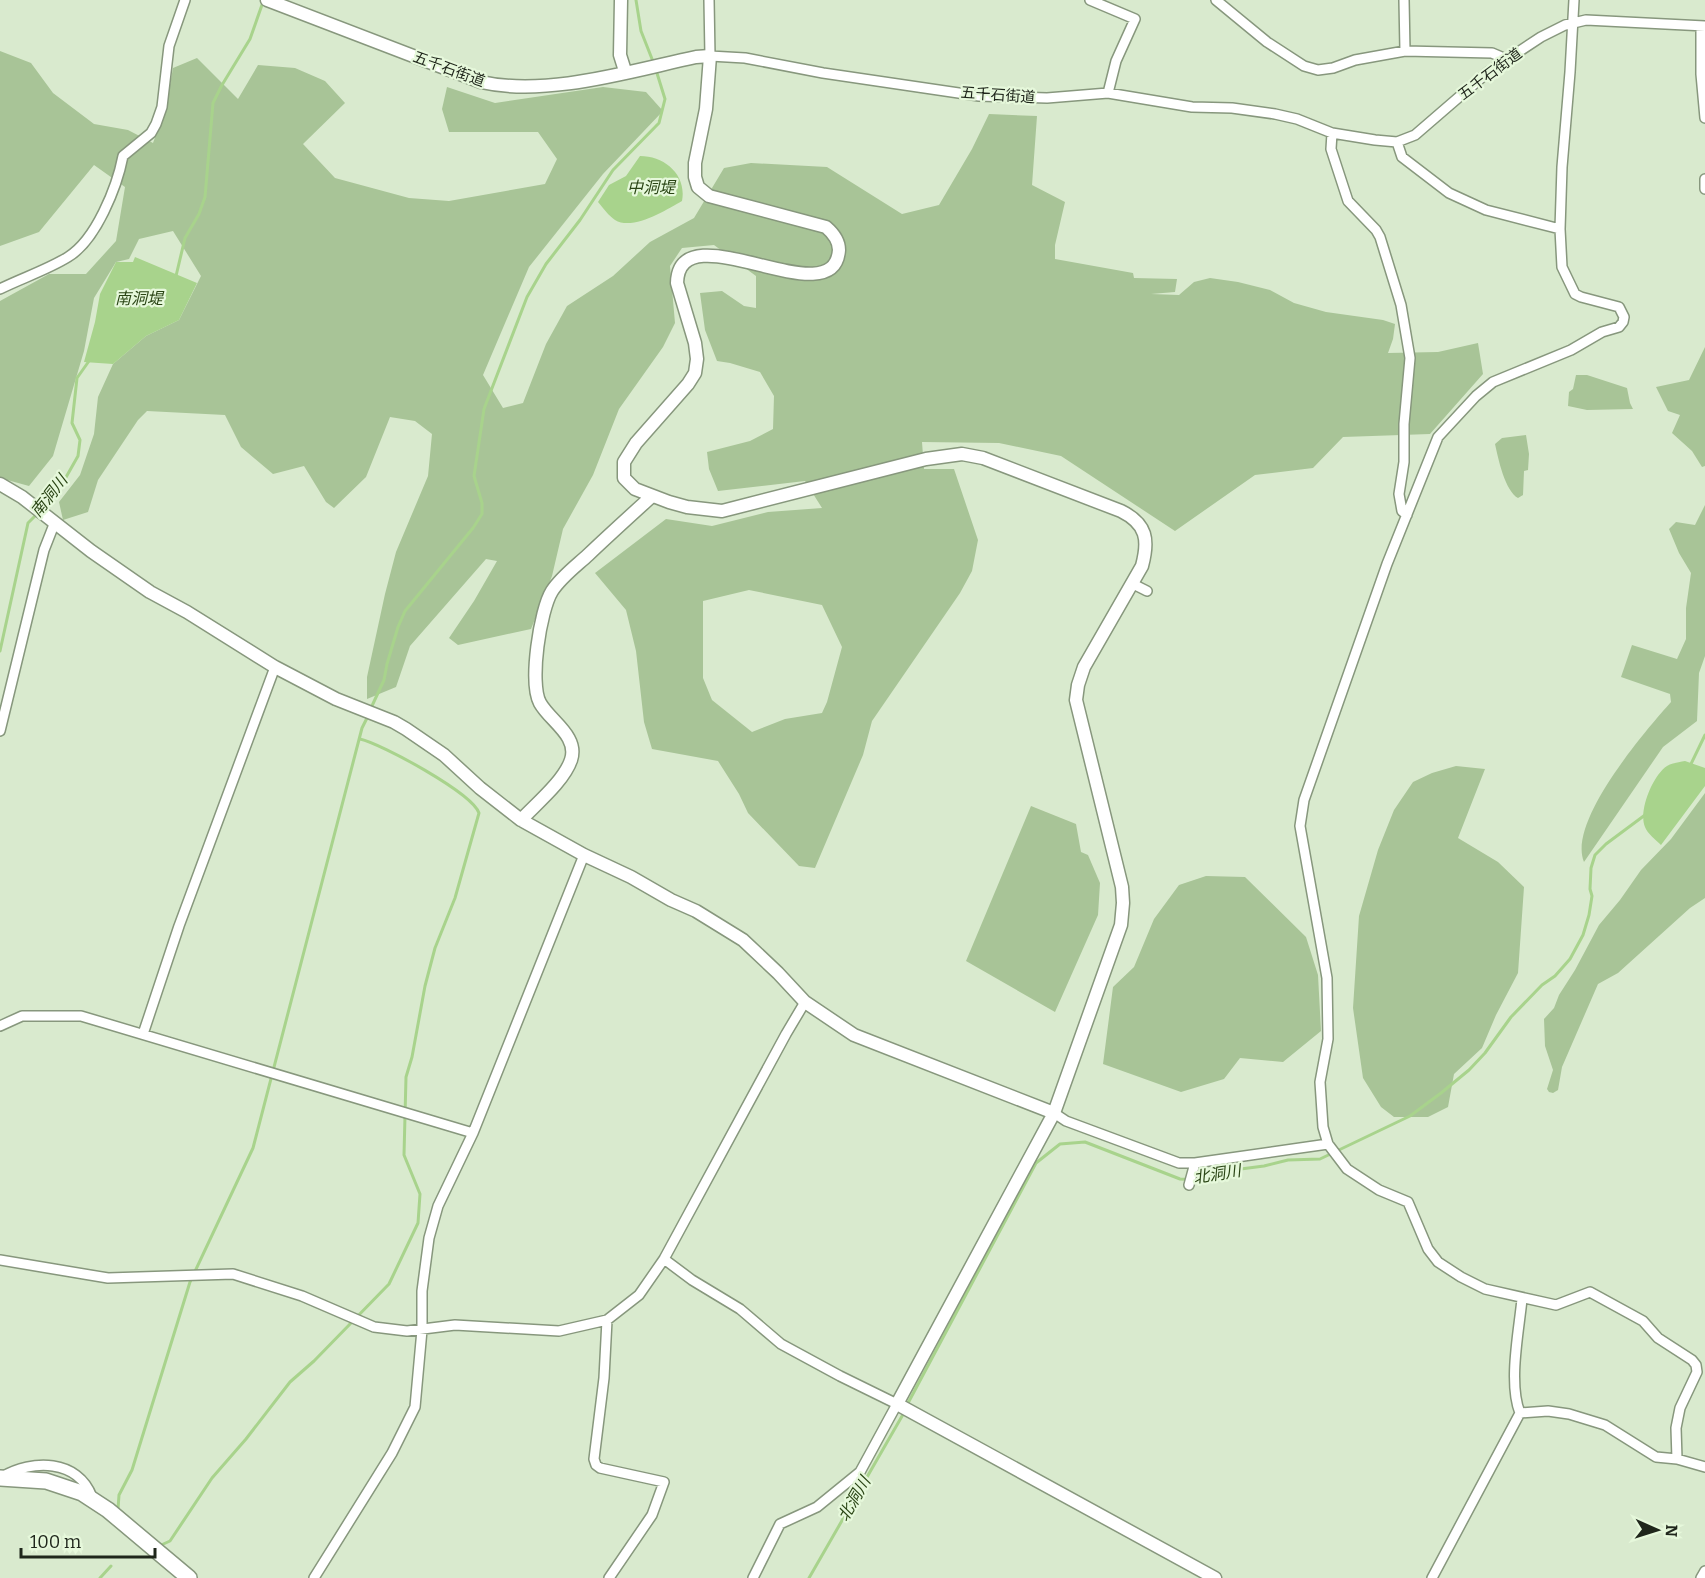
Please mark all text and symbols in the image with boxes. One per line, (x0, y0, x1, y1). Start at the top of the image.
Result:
street label: 五千石街道 (1455, 44, 1525, 104)
street label: 五千石街道 (411, 48, 487, 90)
street label: 五千石街道 (960, 83, 1036, 107)
water label: 中洞堤 (627, 178, 677, 197)
water label: 南洞堤 (115, 289, 165, 308)
water label: 南洞川 (27, 470, 72, 521)
water label: 北洞川 (1192, 1161, 1244, 1187)
water label: 北洞川 (834, 1472, 875, 1525)
north arrow (1627, 1500, 1687, 1560)
scale bar (21, 1521, 154, 1559)
text: N (1662, 1524, 1681, 1537)
text: 100 m (30, 1531, 81, 1553)

